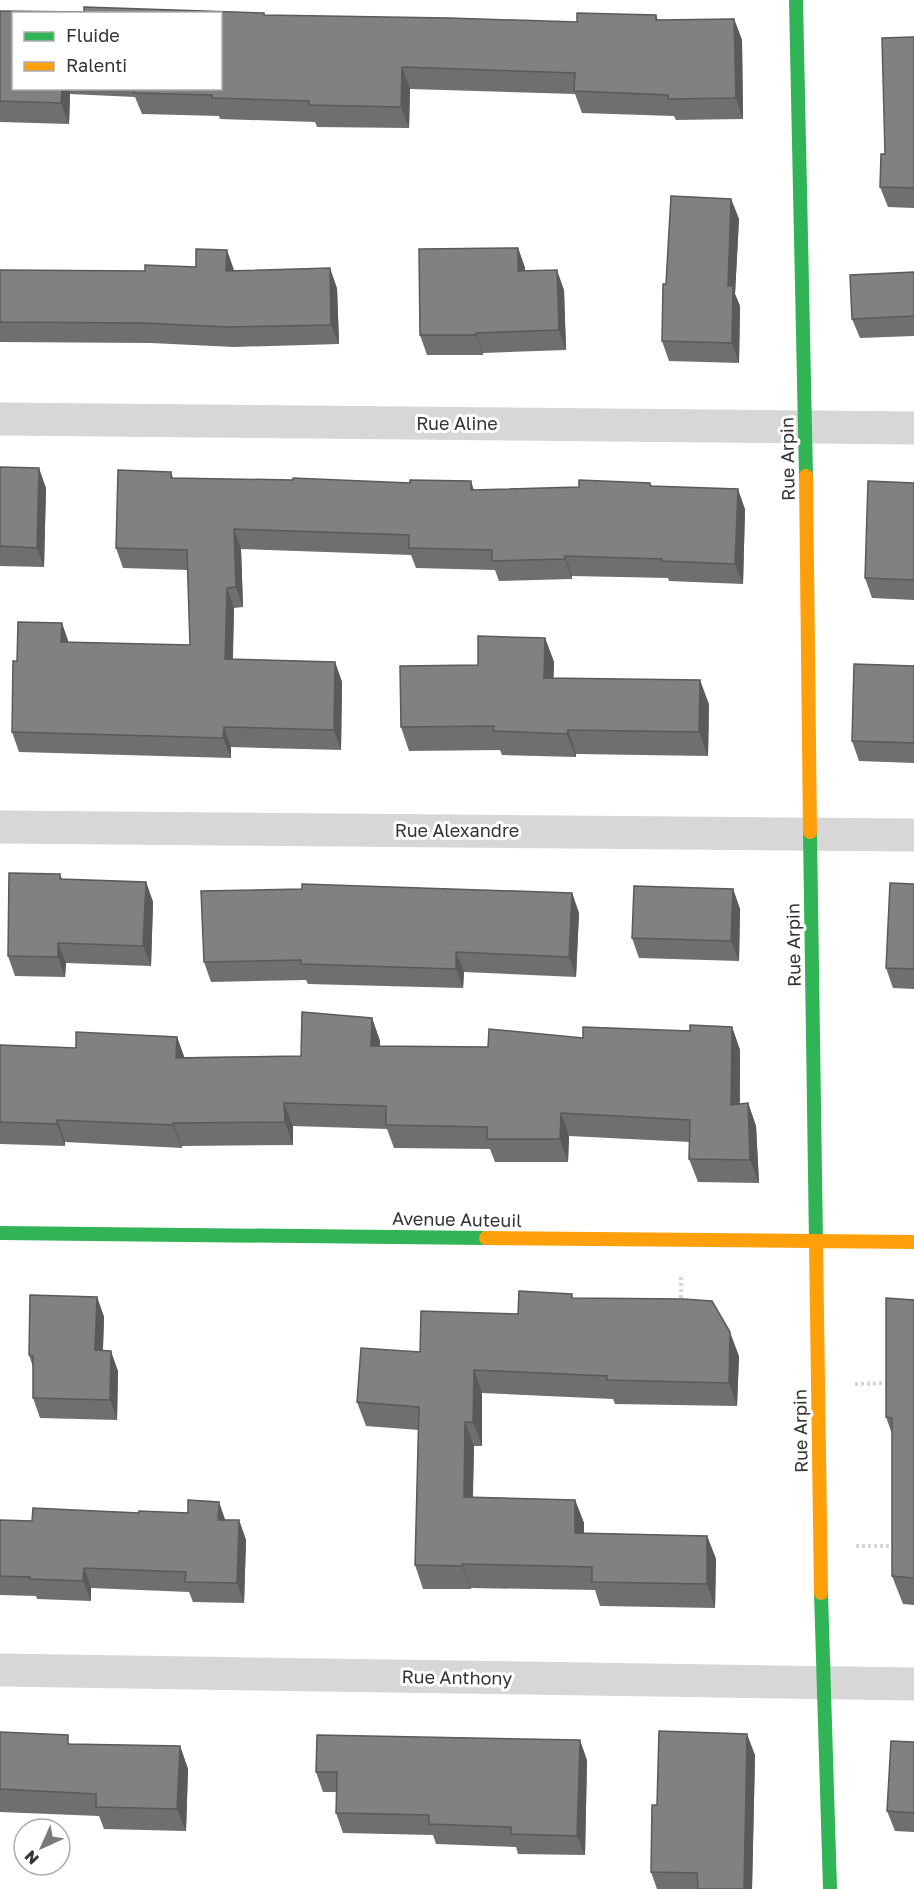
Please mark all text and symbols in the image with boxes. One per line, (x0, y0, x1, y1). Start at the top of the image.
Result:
legend (12, 12, 222, 90)
text: Fluide (66, 24, 120, 46)
text: Ralenti (66, 54, 127, 76)
street label: Rue Aline (416, 412, 498, 434)
street label: Rue Arpin (775, 417, 799, 501)
street label: Rue Alexandre (395, 819, 519, 841)
street label: Rue Arpin (781, 903, 805, 987)
street label: Avenue Auteuil (392, 1207, 522, 1231)
street label: Rue Arpin (788, 1389, 812, 1473)
street label: Rue Anthony (402, 1665, 512, 1689)
north arrow (12, 1817, 72, 1877)
text: N (20, 1846, 43, 1869)

